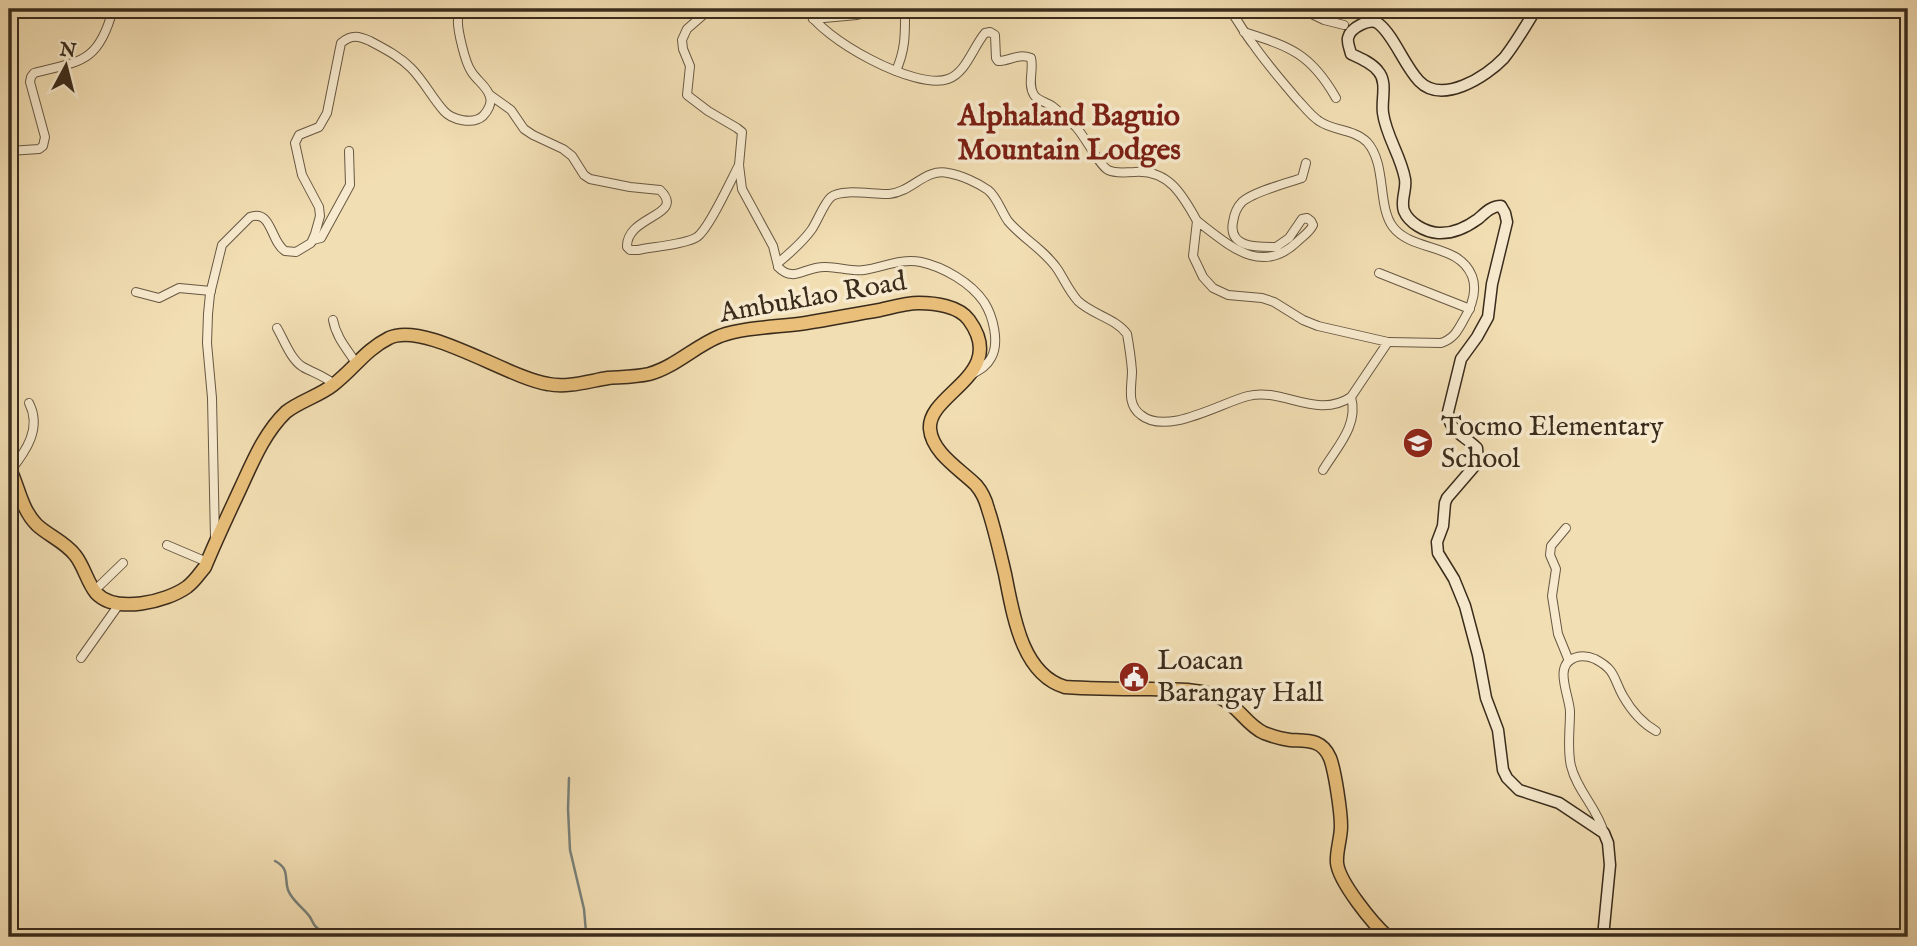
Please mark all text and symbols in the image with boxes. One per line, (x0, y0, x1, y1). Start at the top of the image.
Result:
north arrow (32, 32, 102, 102)
text: N (57, 38, 78, 64)
district label: Alphaland Baguio Mountain Lodges (957, 98, 1181, 170)
street label: Ambuklao Road (716, 264, 909, 332)
place label: Tocmo Elementary School (1441, 410, 1664, 477)
school or university icon: Tocmo Elementary School (1401, 426, 1435, 460)
place label: Loacan Barangay Hall (1157, 644, 1324, 711)
public building icon: Loacan Barangay Hall (1117, 660, 1151, 694)

